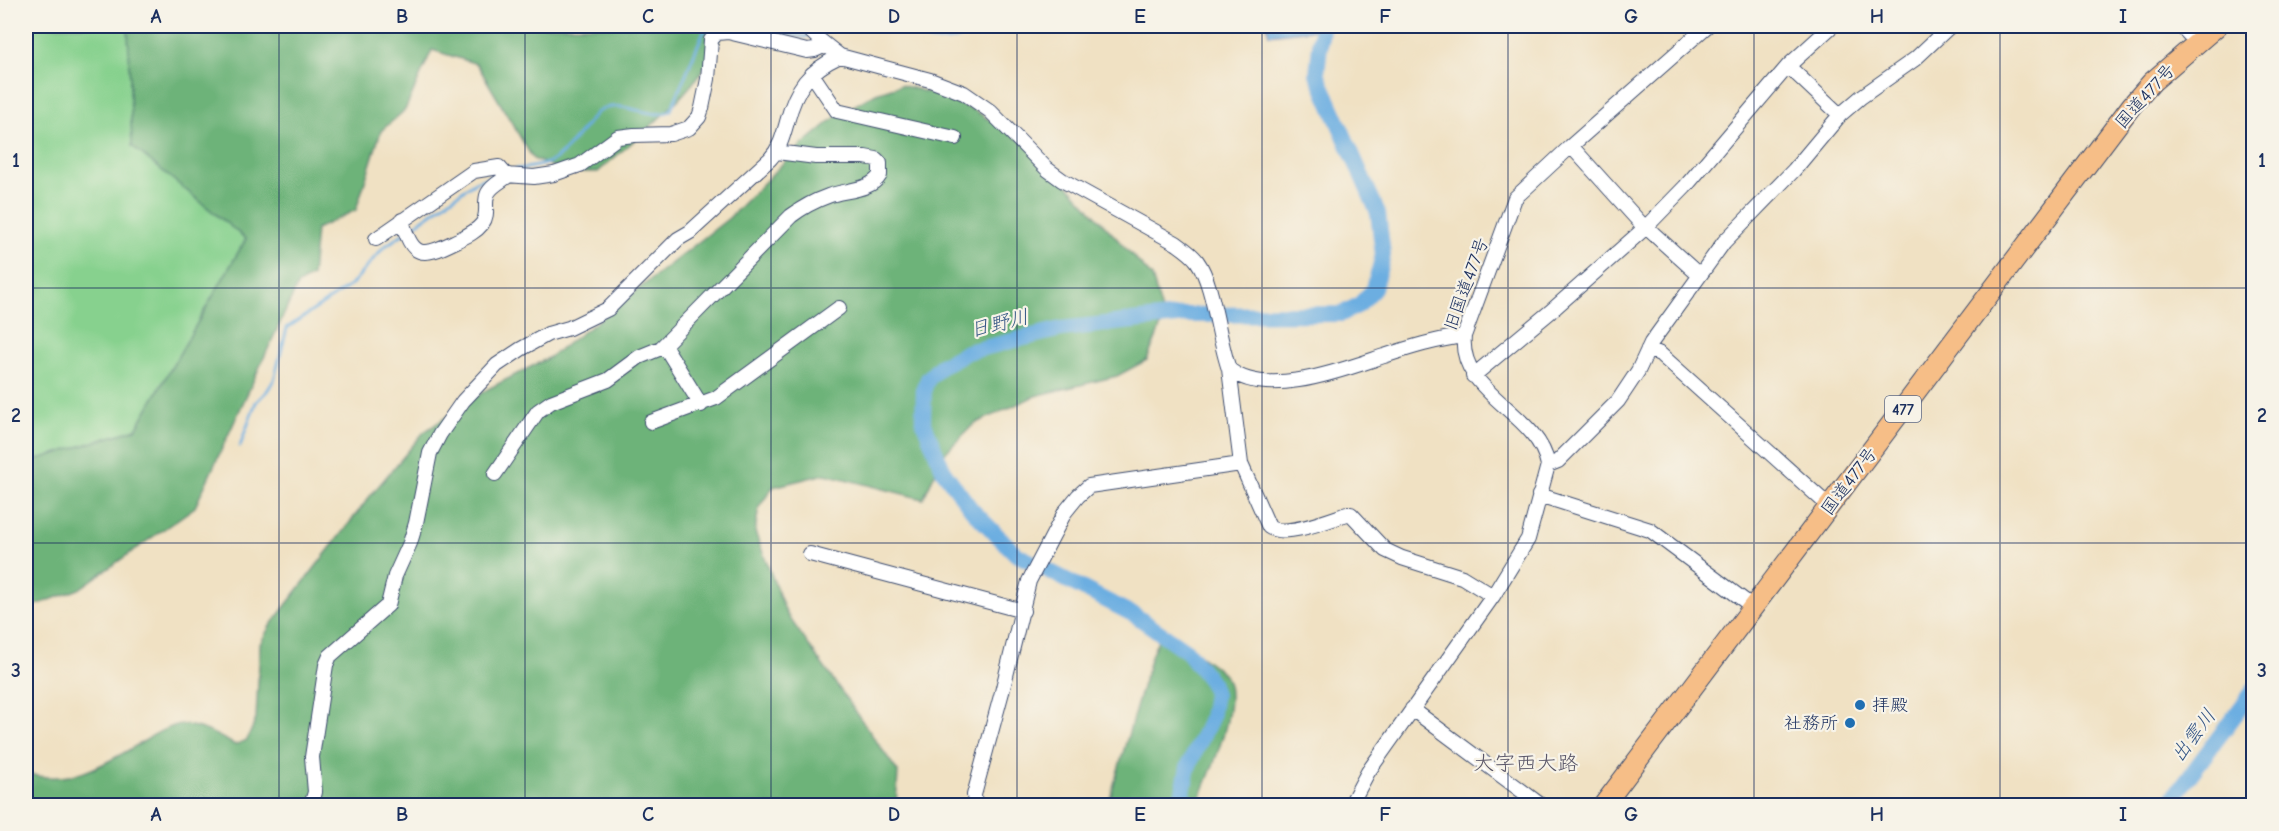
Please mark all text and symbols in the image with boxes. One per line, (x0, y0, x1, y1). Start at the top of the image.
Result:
text: A (150, 5, 162, 28)
text: B (396, 5, 408, 28)
text: C (642, 5, 654, 28)
text: D (888, 5, 900, 28)
text: E (1134, 5, 1146, 28)
text: F (1379, 5, 1391, 28)
text: G (1624, 5, 1638, 28)
text: H (1870, 5, 1884, 28)
text: I (2119, 5, 2127, 28)
street label: 国道477号 (2111, 60, 2180, 133)
text: 1 (12, 149, 20, 172)
text: 1 (2258, 149, 2266, 172)
street label: 旧国道477号 (1440, 235, 1493, 334)
water label: 日野川 (967, 305, 1031, 342)
road number: 477 (1885, 396, 1921, 422)
text: 2 (11, 404, 21, 427)
text: 2 (2257, 404, 2267, 427)
street label: 国道477号 (1817, 443, 1882, 519)
text: 3 (11, 659, 21, 682)
text: 3 (2257, 659, 2267, 682)
place label: 拝殿 (1872, 695, 1908, 716)
marker: 拝殿 (1853, 698, 1867, 712)
water label: 出雲川 (2166, 704, 2221, 766)
place label: 社務所 (1784, 713, 1838, 734)
marker: 社務所 (1843, 716, 1857, 730)
district label: 大字西大路 (1474, 751, 1579, 775)
text: A (150, 803, 162, 826)
text: B (396, 803, 408, 826)
text: C (642, 803, 654, 826)
text: D (888, 803, 900, 826)
text: E (1134, 803, 1146, 826)
text: F (1379, 803, 1391, 826)
text: G (1624, 803, 1638, 826)
text: H (1870, 803, 1884, 826)
text: I (2119, 803, 2127, 826)

